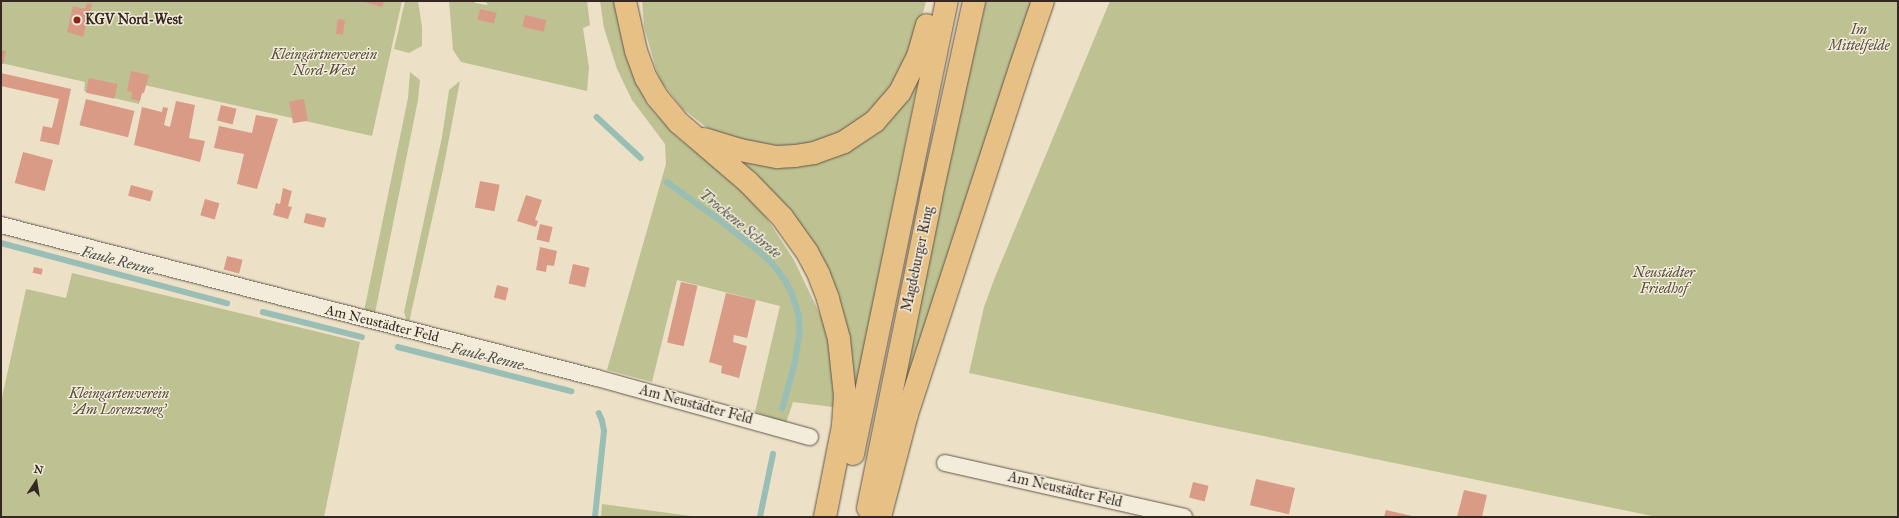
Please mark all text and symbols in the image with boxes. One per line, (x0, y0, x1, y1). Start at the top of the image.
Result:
place label: KGV Nord-West (85, 12, 183, 28)
marker: KGV Nord-West (72, 15, 82, 25)
park label: Im Mittelfelde (1828, 22, 1890, 54)
park label: Kleingärtnerverein Nord-West (271, 47, 377, 80)
water label: Trockene Schrote (695, 185, 785, 263)
street label: Magdeburger Ring (899, 205, 937, 313)
water label: Faule Renne (79, 243, 155, 279)
park label: Neustädter Friedhof (1633, 265, 1695, 298)
street label: Am Neustädter Feld (323, 302, 441, 346)
water label: Faule Renne (449, 339, 525, 375)
street label: Am Neustädter Feld (638, 382, 754, 428)
park label: Kleingartenverein 'Am Lorenzweg' (69, 386, 169, 418)
north arrow (16, 462, 56, 502)
text: N (33, 462, 45, 477)
street label: Am Neustädter Feld (1006, 469, 1124, 511)

